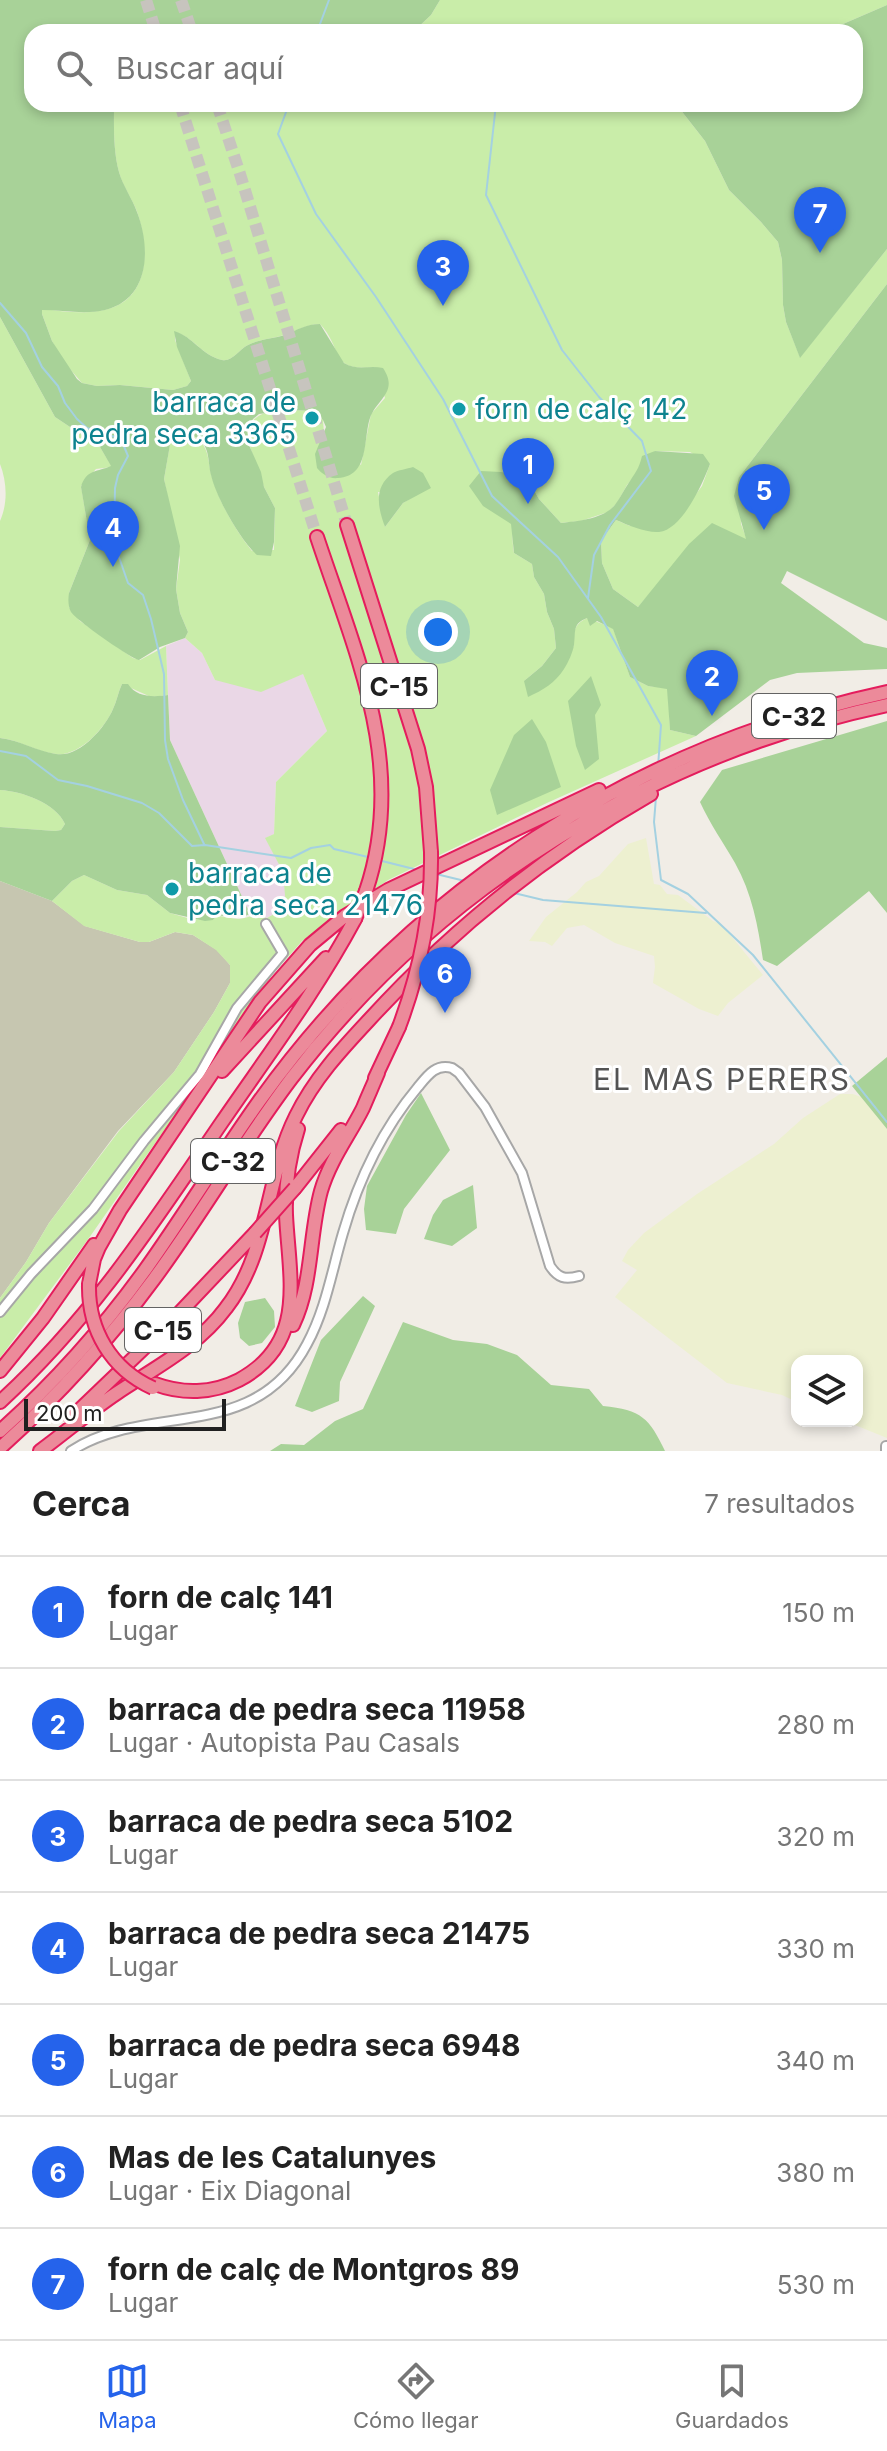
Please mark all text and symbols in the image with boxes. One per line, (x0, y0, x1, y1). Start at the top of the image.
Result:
search box (24, 24, 863, 112)
icon: search (52, 46, 96, 90)
text: Buscar aquí (116, 50, 283, 86)
pin: 7 (794, 187, 846, 253)
pin: 3 (417, 240, 469, 306)
place label: barraca de pedra seca 3365 (71, 385, 296, 451)
place label: forn de calç 142 (475, 392, 687, 426)
marker: forn de calç 142 (450, 400, 468, 418)
marker: barraca de pedra seca 3365 (303, 409, 321, 427)
pin: 1 (502, 438, 554, 504)
pin: 5 (738, 464, 790, 530)
pin: 4 (87, 501, 139, 567)
your location (418, 612, 458, 652)
pin: 2 (686, 650, 738, 716)
road number: C-15 (361, 664, 437, 708)
road number: C-32 (752, 694, 836, 738)
place label: barraca de pedra seca 21476 (188, 856, 423, 922)
marker: barraca de pedra seca 21476 (163, 880, 181, 898)
pin: 6 (419, 947, 471, 1013)
district label: EL MAS PERERS (593, 1061, 851, 1097)
road number: C-32 (191, 1139, 275, 1183)
road number: C-15 (125, 1308, 201, 1352)
map controls (791, 1355, 863, 1427)
button: layers (791, 1355, 863, 1427)
scale bar (24, 1395, 226, 1431)
text: 200 m (36, 1400, 103, 1426)
text: Cerca (32, 1483, 131, 1524)
text: 7 resultados (704, 1488, 855, 1519)
text: forn de calç 141 (108, 1579, 333, 1615)
text: 1 (52, 1597, 64, 1628)
text: 150 m (782, 1597, 855, 1628)
text: Lugar (108, 1615, 178, 1646)
text: barraca de pedra seca 11958 (108, 1691, 526, 1727)
text: 2 (50, 1709, 66, 1740)
text: 280 m (777, 1709, 855, 1740)
text: Lugar · Autopista Pau Casals (108, 1727, 460, 1758)
text: barraca de pedra seca 5102 (108, 1803, 513, 1839)
text: 3 (50, 1821, 66, 1852)
text: 320 m (777, 1821, 855, 1852)
text: Lugar (108, 1839, 178, 1870)
text: barraca de pedra seca 21475 (108, 1915, 530, 1951)
text: 4 (49, 1933, 67, 1964)
text: 330 m (776, 1933, 855, 1964)
text: Lugar (108, 1951, 178, 1982)
text: barraca de pedra seca 6948 (108, 2027, 521, 2063)
text: 5 (50, 2045, 66, 2076)
text: 340 m (776, 2045, 855, 2076)
text: Lugar (108, 2063, 178, 2094)
text: Mas de les Catalunyes (108, 2139, 436, 2175)
text: 6 (50, 2157, 66, 2188)
text: 380 m (776, 2157, 855, 2188)
text: Lugar · Eix Diagonal (108, 2175, 351, 2206)
text: forn de calç de Montgros 89 (108, 2251, 519, 2287)
text: 7 (50, 2269, 66, 2300)
text: 530 m (777, 2269, 855, 2300)
text: Lugar (108, 2287, 178, 2318)
tab: Mapa (98, 2359, 157, 2433)
tab: Cómo llegar (353, 2359, 479, 2433)
tab: Guardados (675, 2359, 789, 2433)

